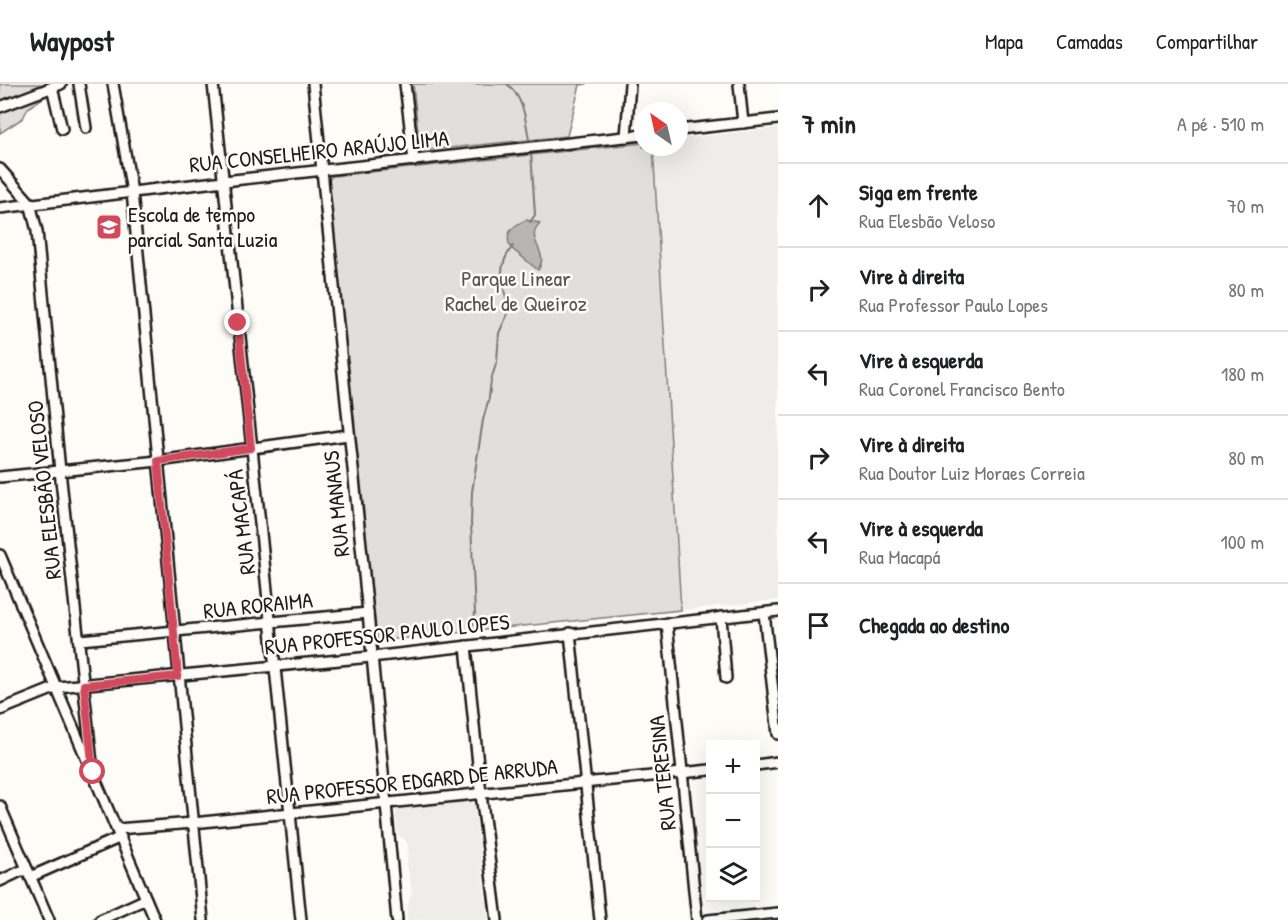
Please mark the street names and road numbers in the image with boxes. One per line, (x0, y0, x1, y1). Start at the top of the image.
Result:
street label: RUA CONSELHEIRO ARAÚJO LIMA (188, 122, 450, 180)
street label: RUA ELESBÃO VELOSO (20, 399, 68, 581)
street label: RUA MANAUS (316, 450, 356, 558)
street label: RUA MACAPÁ (220, 467, 262, 576)
street label: RUA RORAIMA (202, 584, 314, 626)
street label: RUA PROFESSOR PAULO LOPES (263, 606, 511, 662)
street label: RUA TERESINA (641, 714, 683, 832)
street label: RUA PROFESSOR EDGARD DE ARRUDA (265, 751, 559, 811)

